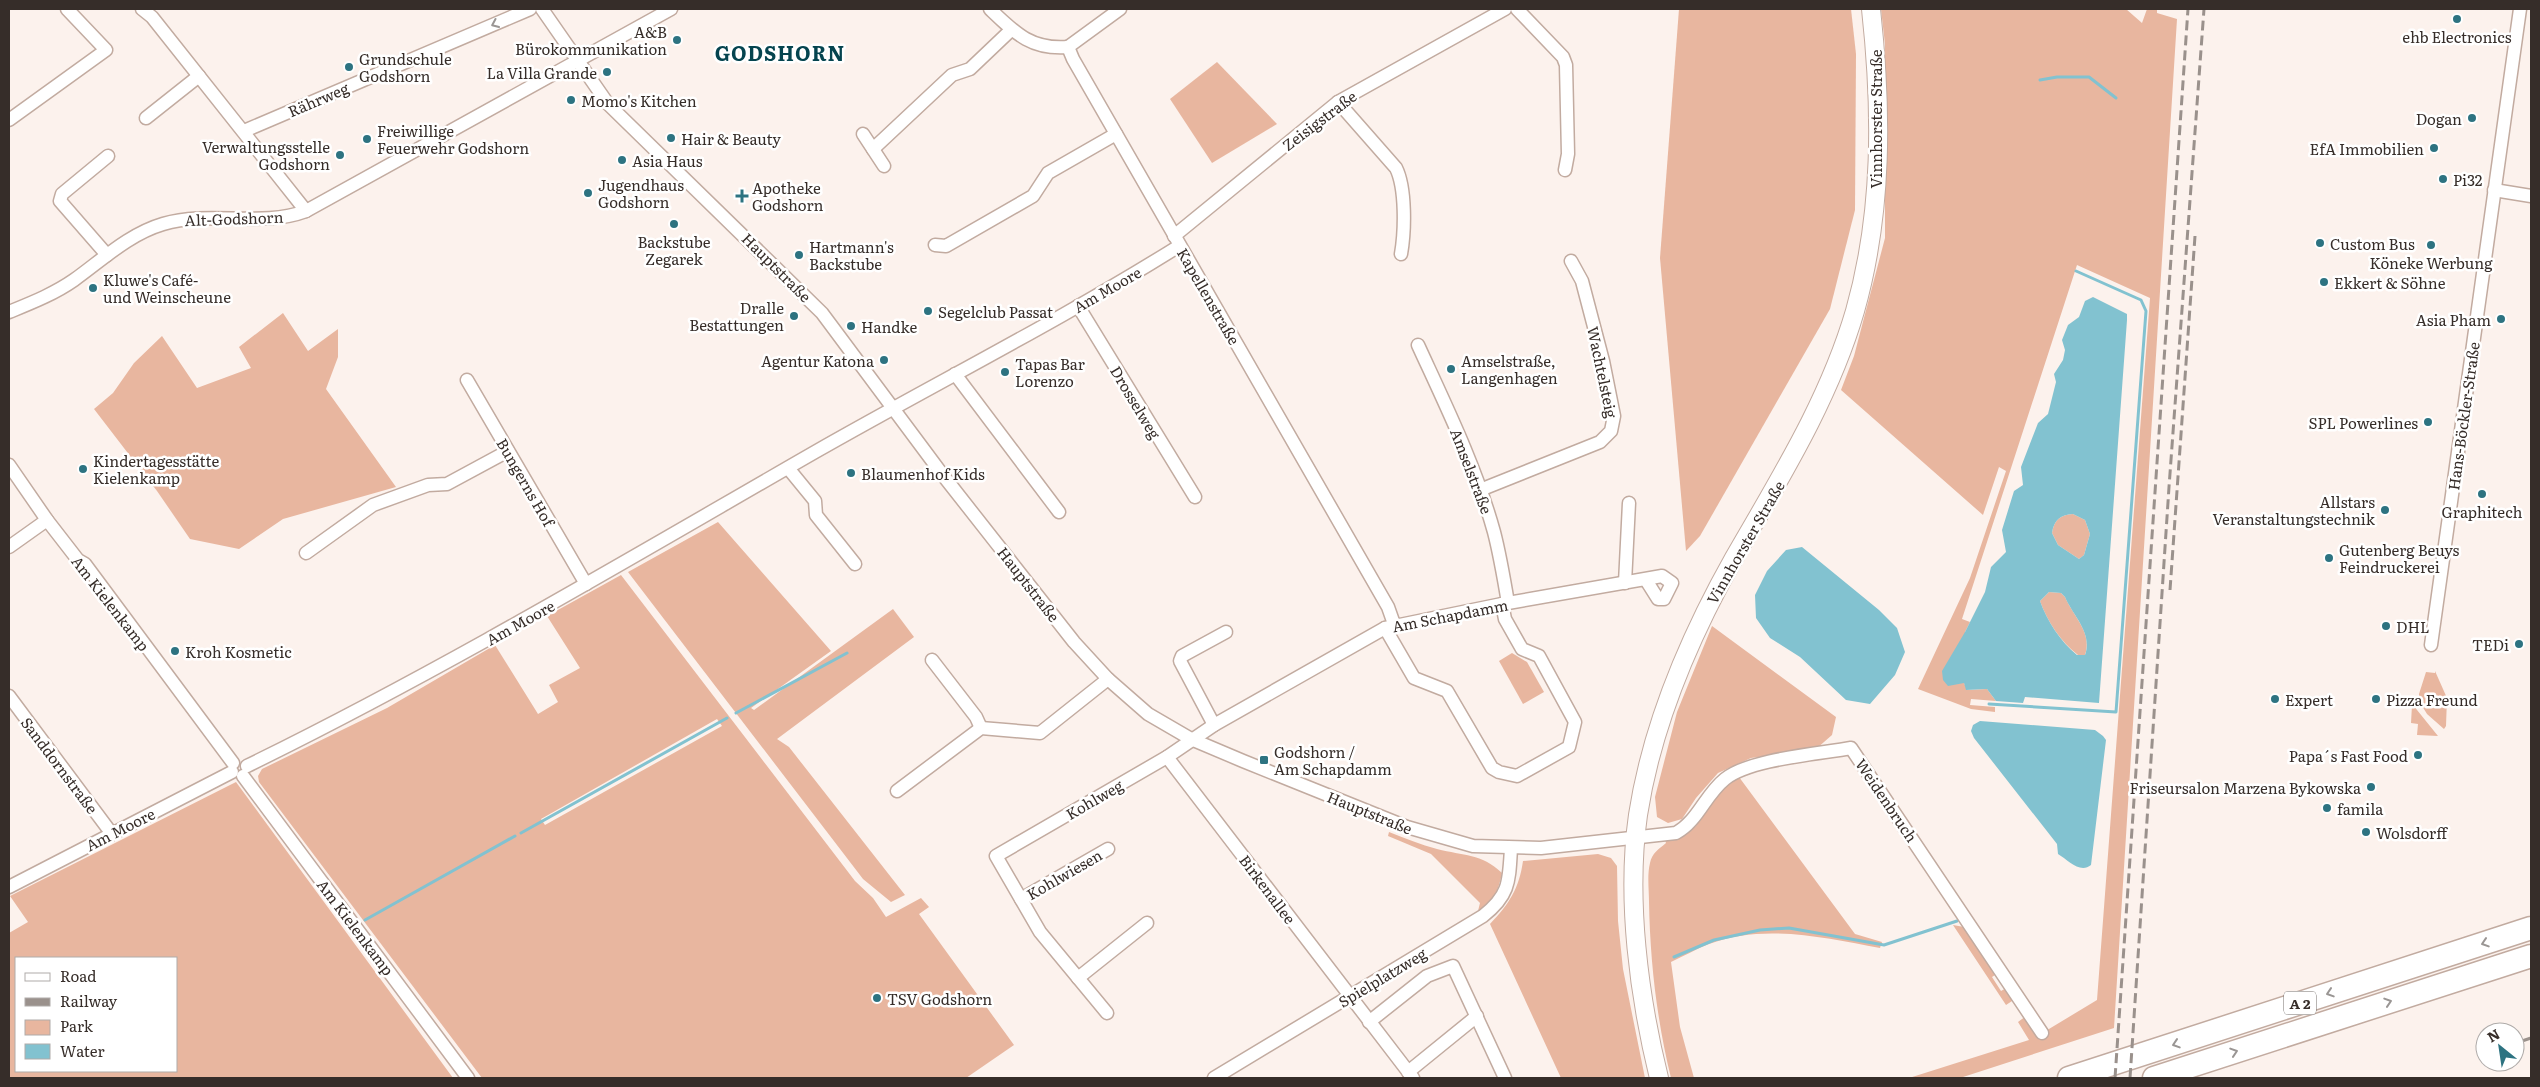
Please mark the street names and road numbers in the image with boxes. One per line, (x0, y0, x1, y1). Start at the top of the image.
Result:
street label: Vinnhorster Straße (1864, 49, 1887, 189)
street label: Rährweg (284, 76, 353, 122)
street label: Zeisigstraße (1277, 84, 1361, 156)
street label: Alt-Godshorn (184, 205, 284, 231)
street label: Hauptstraße (737, 227, 817, 307)
street label: Kapellenstraße (1172, 243, 1246, 349)
street label: Am Moore (1069, 260, 1145, 318)
street label: Wachtelsteig (1582, 324, 1624, 421)
street label: Hans-Böckler-Straße (2441, 340, 2485, 492)
street label: Drosselweg (1105, 361, 1167, 443)
street label: Amselstraße (1445, 425, 1499, 517)
street label: Bungerns Hof (491, 433, 561, 532)
street label: Vinnhorster Straße (1700, 476, 1790, 608)
street label: Hauptstraße (992, 541, 1066, 627)
street label: Am Kielenkamp (66, 550, 156, 656)
street label: Am Schapdamm (1390, 592, 1510, 638)
street label: Am Moore (482, 594, 559, 650)
street label: Sanddornstraße (16, 712, 104, 818)
street label: Weidenbruch (1850, 753, 1924, 847)
street label: Kohlweg (1061, 773, 1128, 825)
street label: Hauptstraße (1324, 784, 1416, 840)
street label: Am Moore (81, 802, 159, 856)
street label: Kohlwiesen (1022, 843, 1106, 905)
street label: Birkenallee (1234, 849, 1302, 929)
street label: Am Kielenkamp (312, 874, 400, 980)
street label: Spielplatzweg (1333, 941, 1431, 1013)
road number: A 2 (2284, 991, 2316, 1014)

